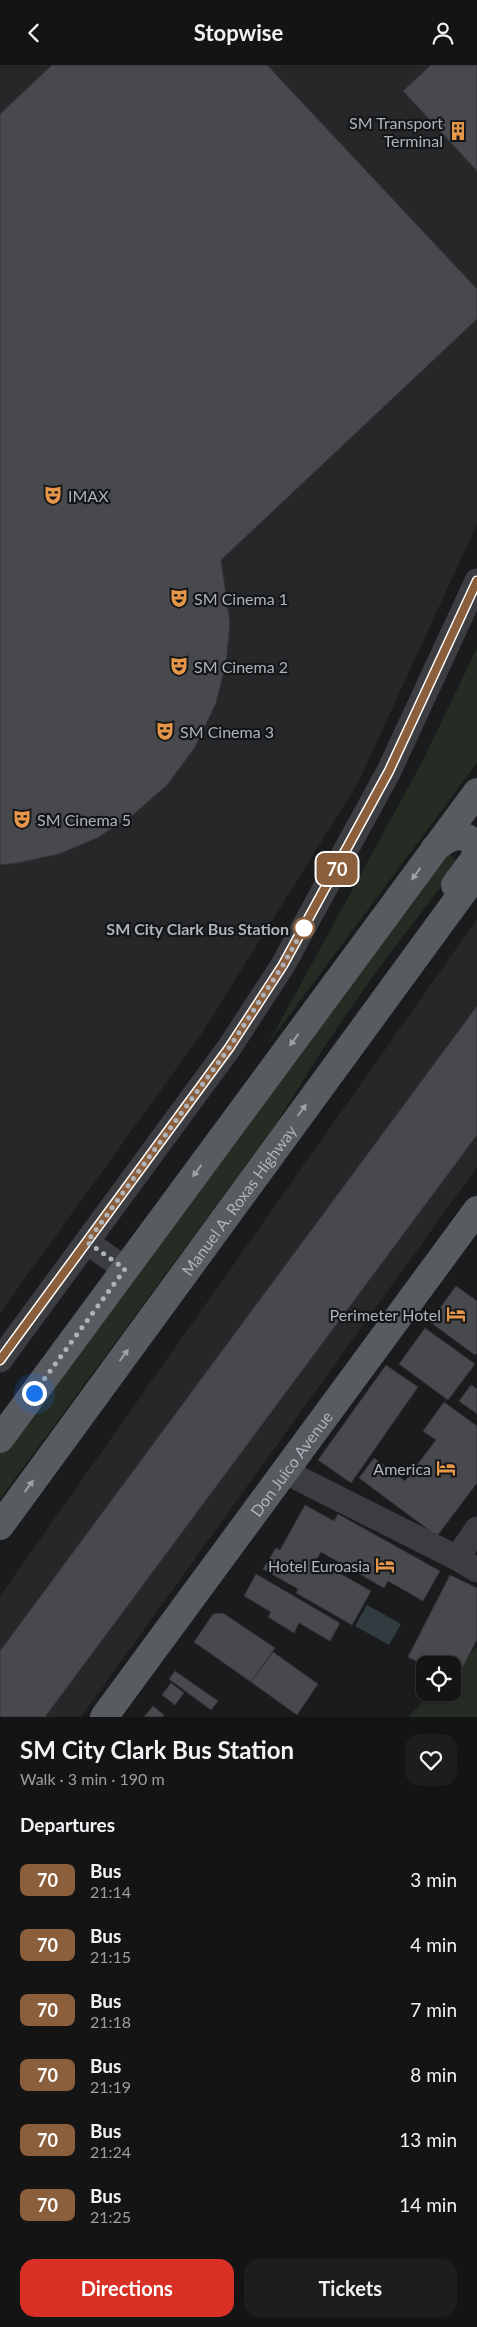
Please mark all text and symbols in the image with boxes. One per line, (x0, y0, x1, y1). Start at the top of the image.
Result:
icon: back (20, 19, 48, 47)
text: Stopwise (194, 19, 283, 46)
icon: person (429, 19, 457, 47)
place label: SM Transport Terminal (349, 113, 443, 150)
building icon: SM Transport Terminal (447, 120, 469, 142)
theatre icon: IMAX (42, 484, 64, 506)
place label: IMAX (68, 486, 109, 505)
theatre icon: SM Cinema 1 (168, 587, 190, 609)
place label: SM Cinema 1 (194, 589, 288, 608)
theatre icon: SM Cinema 2 (168, 655, 190, 677)
place label: SM Cinema 2 (194, 657, 288, 676)
theatre icon: SM Cinema 3 (154, 720, 176, 742)
place label: SM Cinema 3 (180, 722, 274, 741)
theatre icon: SM Cinema 5 (11, 808, 33, 830)
place label: SM Cinema 5 (37, 810, 131, 829)
line badge: 70 (314, 853, 360, 885)
text: 70 (327, 858, 347, 880)
one-way arrow (411, 867, 421, 880)
marker: SM City Clark Bus Station (293, 917, 315, 939)
place label: SM City Clark Bus Station (106, 919, 289, 938)
one-way arrow (288, 1033, 299, 1046)
one-way arrow (297, 1104, 308, 1117)
street label: Manuel A. Roxas Highway (177, 1120, 300, 1279)
one-way arrow (192, 1164, 202, 1178)
hotel icon: Perimeter Hotel (445, 1303, 467, 1325)
place label: Perimeter Hotel (330, 1305, 441, 1324)
one-way arrow (119, 1348, 129, 1362)
your location (22, 1381, 47, 1406)
street label: Don Juico Avenue (246, 1407, 336, 1520)
hotel icon: America (435, 1457, 457, 1479)
place label: America (373, 1459, 431, 1478)
one-way arrow (24, 1479, 34, 1493)
hotel icon: Hotel Euroasia (374, 1554, 396, 1576)
place label: Hotel Euroasia (268, 1556, 370, 1575)
map controls (416, 1656, 461, 1701)
button: locate (416, 1656, 461, 1701)
button: heart (405, 1734, 457, 1786)
text: SM City Clark Bus Station (20, 1735, 294, 1764)
text: Walk · 3 min · 190 m (20, 1769, 165, 1788)
text: Departures (20, 1813, 115, 1836)
text: Bus (90, 1859, 121, 1882)
text: 3 min (410, 1868, 457, 1891)
text: 70 (37, 1869, 58, 1891)
text: 21:14 (90, 1882, 131, 1901)
text: Bus (90, 1924, 121, 1947)
text: 4 min (410, 1933, 457, 1956)
text: 70 (37, 1934, 58, 1956)
text: 21:15 (90, 1947, 131, 1966)
text: Bus (90, 1989, 121, 2012)
text: 7 min (410, 1998, 457, 2021)
text: 70 (37, 1999, 58, 2021)
text: 21:18 (90, 2012, 131, 2031)
text: Bus (90, 2054, 121, 2077)
text: 8 min (410, 2063, 457, 2086)
text: 70 (37, 2064, 58, 2086)
text: 21:19 (90, 2077, 131, 2096)
text: Bus (90, 2119, 121, 2142)
text: 13 min (399, 2128, 457, 2151)
text: 70 (37, 2129, 58, 2151)
text: 21:24 (90, 2142, 131, 2161)
text: Bus (90, 2184, 121, 2207)
text: 14 min (399, 2193, 457, 2216)
text: 70 (37, 2194, 58, 2216)
text: 21:25 (90, 2207, 131, 2226)
button: Directions (20, 2259, 234, 2317)
button: Tickets (244, 2259, 457, 2317)

